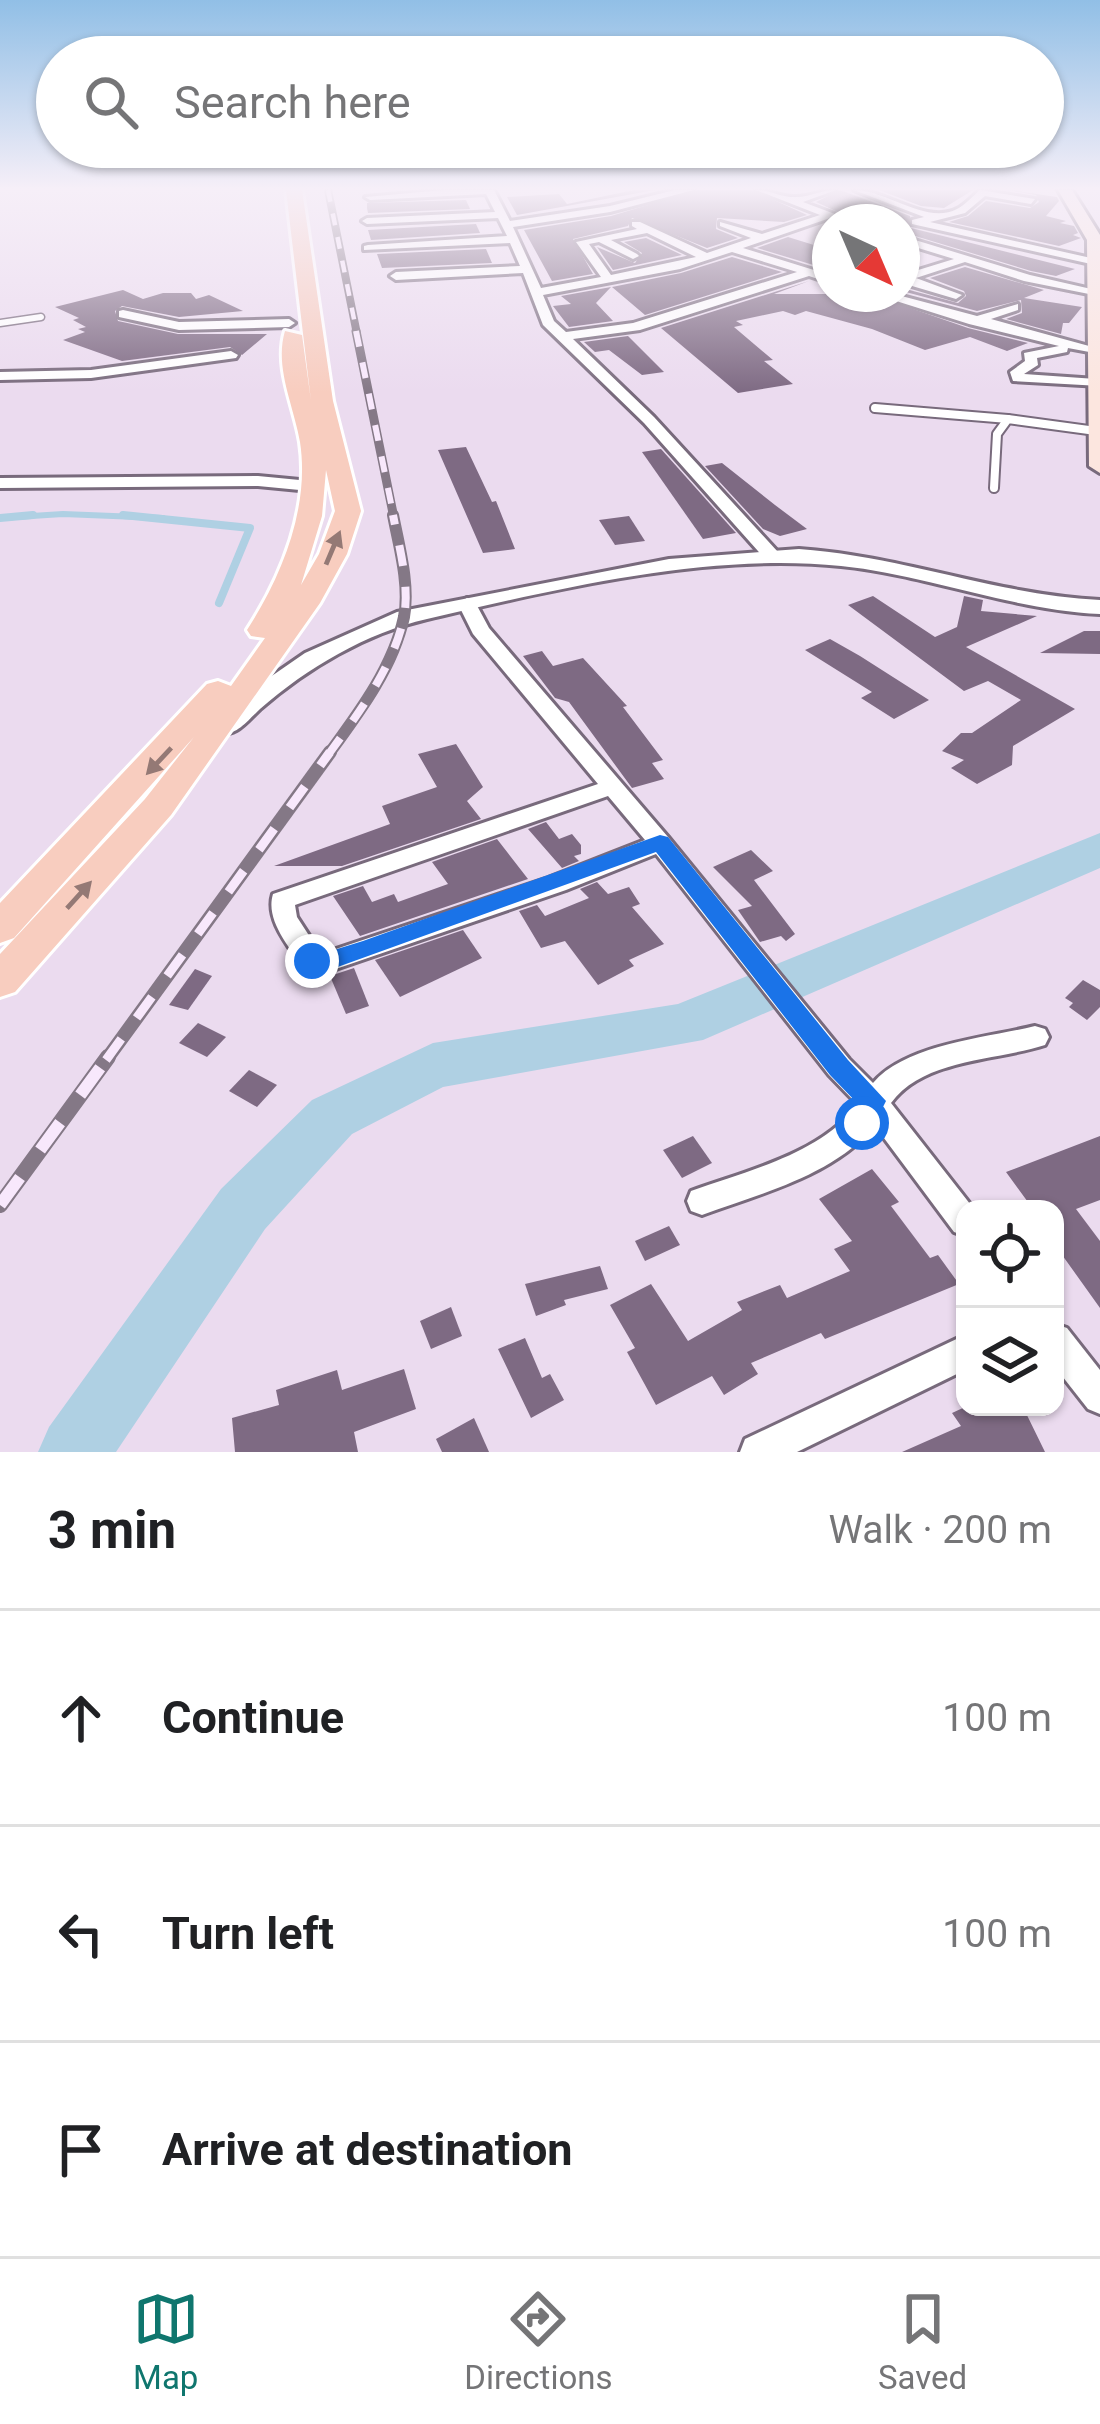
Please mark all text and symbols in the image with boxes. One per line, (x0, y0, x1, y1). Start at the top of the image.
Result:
search box (36, 36, 1064, 168)
icon: search (78, 69, 144, 135)
text: Search here (174, 76, 411, 129)
north arrow (812, 204, 920, 312)
one-way arrow (324, 530, 343, 566)
one-way arrow (145, 746, 173, 775)
one-way arrow (65, 880, 92, 909)
route end (285, 934, 339, 988)
route start (835, 1096, 889, 1150)
map controls (956, 1200, 1064, 1416)
button: locate (956, 1200, 1064, 1308)
button: layers (956, 1308, 1064, 1416)
text: 3 min (48, 1501, 176, 1560)
text: Walk · 200 m (828, 1507, 1052, 1553)
icon: ahead (48, 1685, 114, 1751)
text: Continue (162, 1691, 344, 1744)
text: 100 m (942, 1695, 1052, 1741)
icon: left (48, 1901, 114, 1967)
text: Turn left (162, 1907, 334, 1960)
text: 100 m (942, 1911, 1052, 1957)
icon: arrive (48, 2117, 114, 2183)
text: Arrive at destination (162, 2123, 573, 2176)
tab: Map (133, 2286, 199, 2397)
tab: Directions (464, 2286, 613, 2397)
tab: Saved (878, 2286, 967, 2397)

